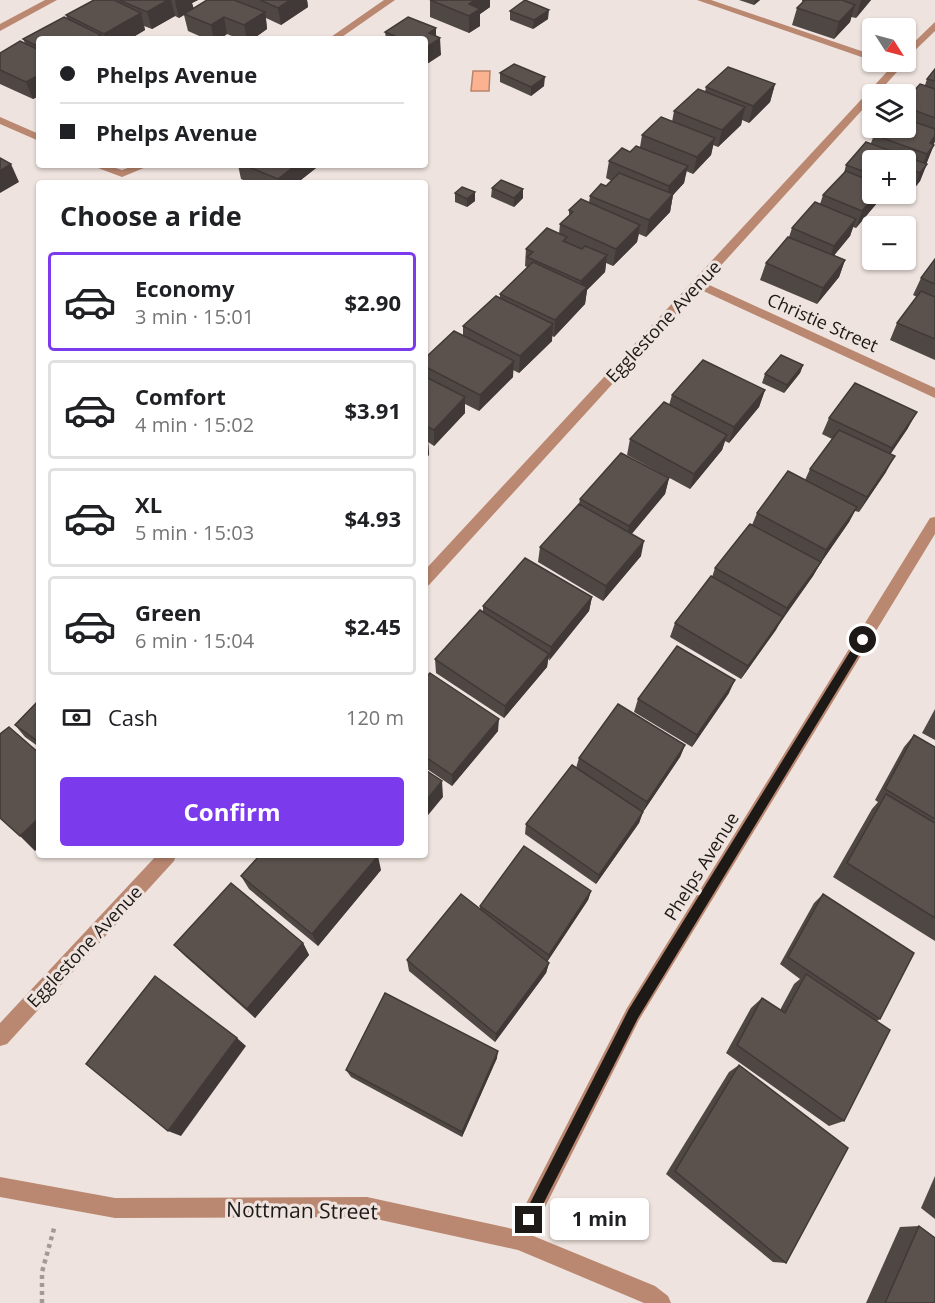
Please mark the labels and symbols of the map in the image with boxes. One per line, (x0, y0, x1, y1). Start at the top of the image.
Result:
north arrow (862, 18, 916, 72)
street label: Egglestone Avenue (600, 255, 726, 387)
street label: Christie Street (764, 287, 882, 357)
route start (849, 626, 876, 653)
street label: Phelps Avenue (658, 807, 744, 925)
street label: Egglestone Avenue (21, 880, 147, 1012)
street label: Nottman Street (226, 1195, 378, 1225)
callout: 1 min (550, 1199, 649, 1241)
route end (515, 1206, 542, 1233)

